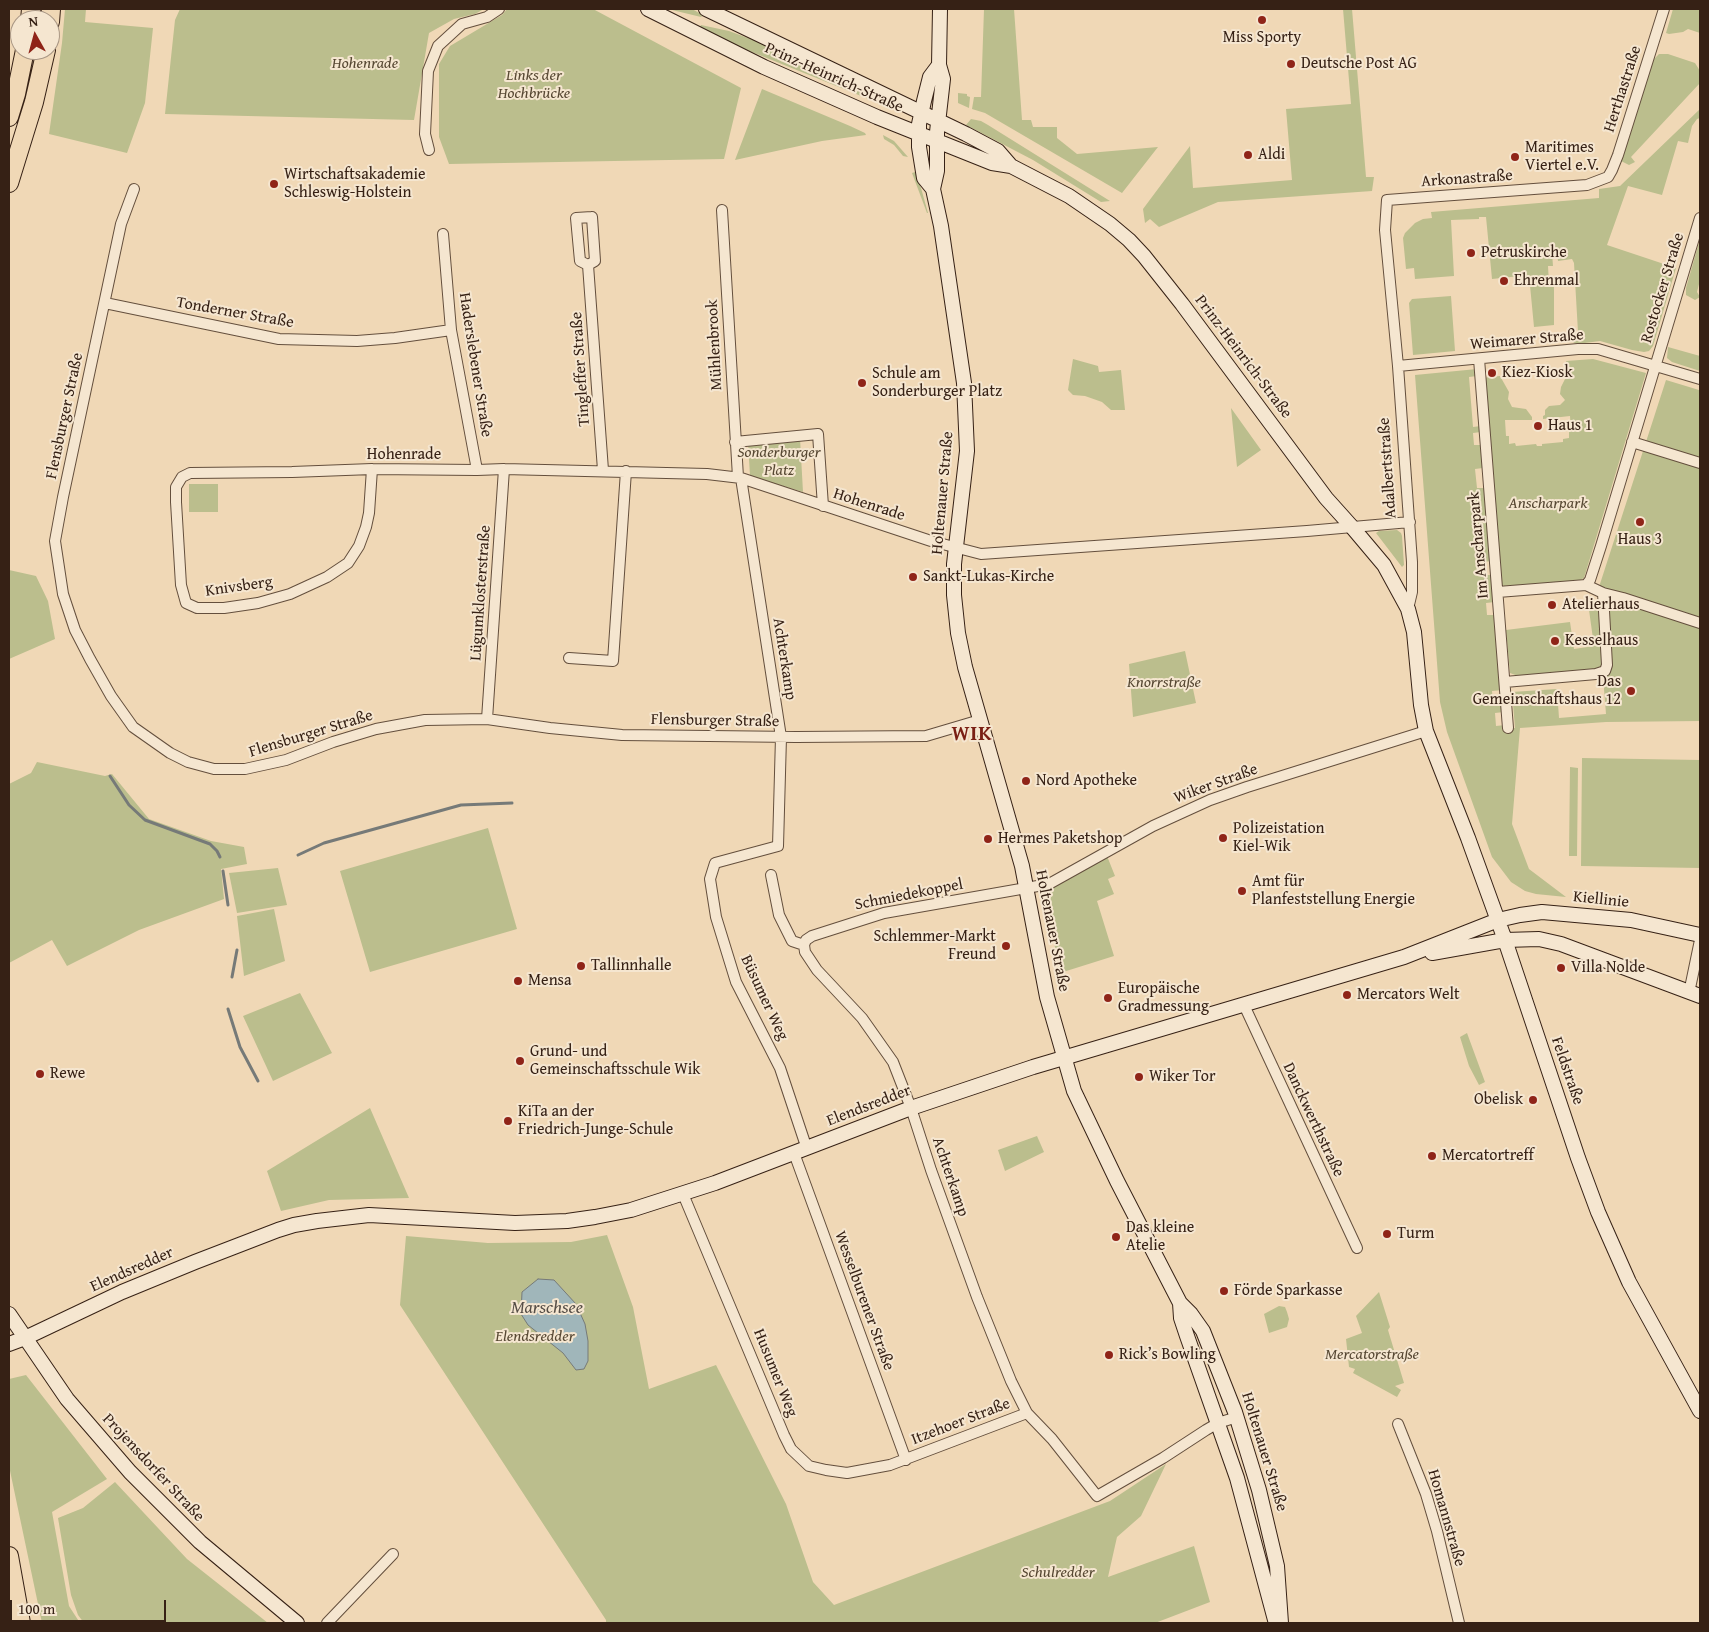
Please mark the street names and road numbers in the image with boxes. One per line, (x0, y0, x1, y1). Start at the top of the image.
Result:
street label: Prinz-Heinrich-Straße (762, 39, 906, 117)
street label: Herthastraße (1600, 43, 1646, 135)
street label: Arkonastraße (1421, 166, 1513, 192)
street label: Rostocker Straße (1637, 231, 1689, 345)
street label: Haderslebener Straße (454, 291, 496, 439)
street label: Prinz-Heinrich-Straße (1190, 292, 1296, 422)
street label: Tonderner Straße (175, 293, 295, 333)
street label: Mühlenbrook (703, 299, 727, 391)
street label: Tingleffer Straße (567, 311, 595, 427)
street label: Weimarer Straße (1469, 325, 1585, 355)
street label: Flensburger Straße (42, 351, 88, 481)
street label: Adalbertstraße (1375, 417, 1401, 519)
street label: Holtenauer Straße (928, 431, 958, 555)
street label: Hohenrade (367, 445, 441, 465)
street label: Hohenrade (831, 484, 907, 526)
street label: Im Anscharpark (1465, 491, 1493, 599)
street label: Lügumklosterstraße (467, 525, 495, 661)
street label: Knivsberg (204, 573, 274, 601)
street label: Achterkamp (768, 617, 800, 701)
street label: Flensburger Straße (247, 706, 375, 762)
street label: Flensburger Straße (651, 710, 779, 732)
street label: Wiker Straße (1171, 760, 1261, 808)
street label: Holtenauer Straße (1031, 868, 1073, 994)
street label: Schmiedekoppel (853, 875, 965, 915)
street label: Kiellinie (1572, 888, 1630, 912)
street label: Büsumer Weg (736, 952, 792, 1044)
street label: Feldstraße (1546, 1034, 1588, 1108)
street label: Danckwerthstraße (1278, 1060, 1348, 1180)
street label: Elendsredder (824, 1081, 914, 1131)
street label: Achterkamp (927, 1135, 973, 1219)
street label: Wesselburener Straße (830, 1229, 898, 1373)
street label: Elendsredder (87, 1243, 177, 1297)
street label: Husumer Weg (749, 1326, 801, 1420)
street label: Holtenauer Straße (1237, 1390, 1291, 1514)
street label: Itzehoer Straße (909, 1394, 1013, 1450)
street label: Projensdorfer Straße (98, 1410, 208, 1526)
street label: Homannstraße (1423, 1467, 1469, 1569)

